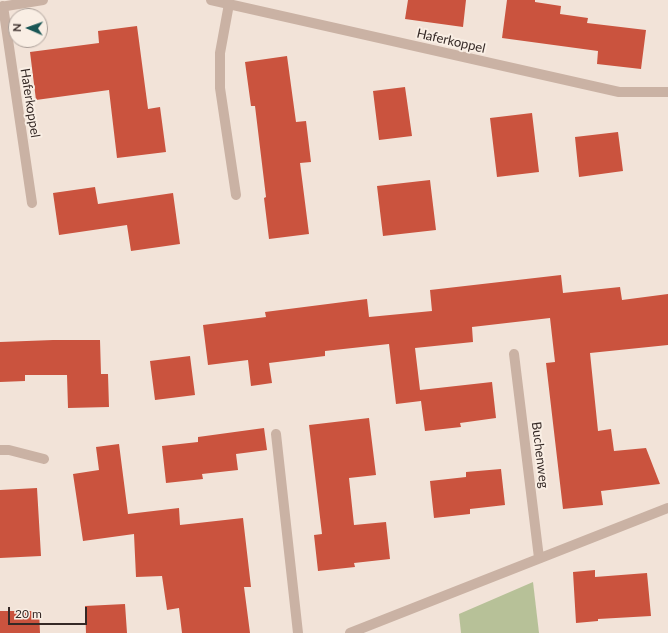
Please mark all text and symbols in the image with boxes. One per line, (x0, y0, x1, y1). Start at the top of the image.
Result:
north arrow (8, 8, 48, 48)
text: N (10, 23, 23, 32)
street label: Haferkoppel (415, 26, 487, 56)
street label: Haferkoppel (17, 67, 43, 139)
street label: Buchenweg (528, 421, 552, 489)
scale bar (10, 599, 89, 625)
text: 20 m (15, 606, 42, 621)

